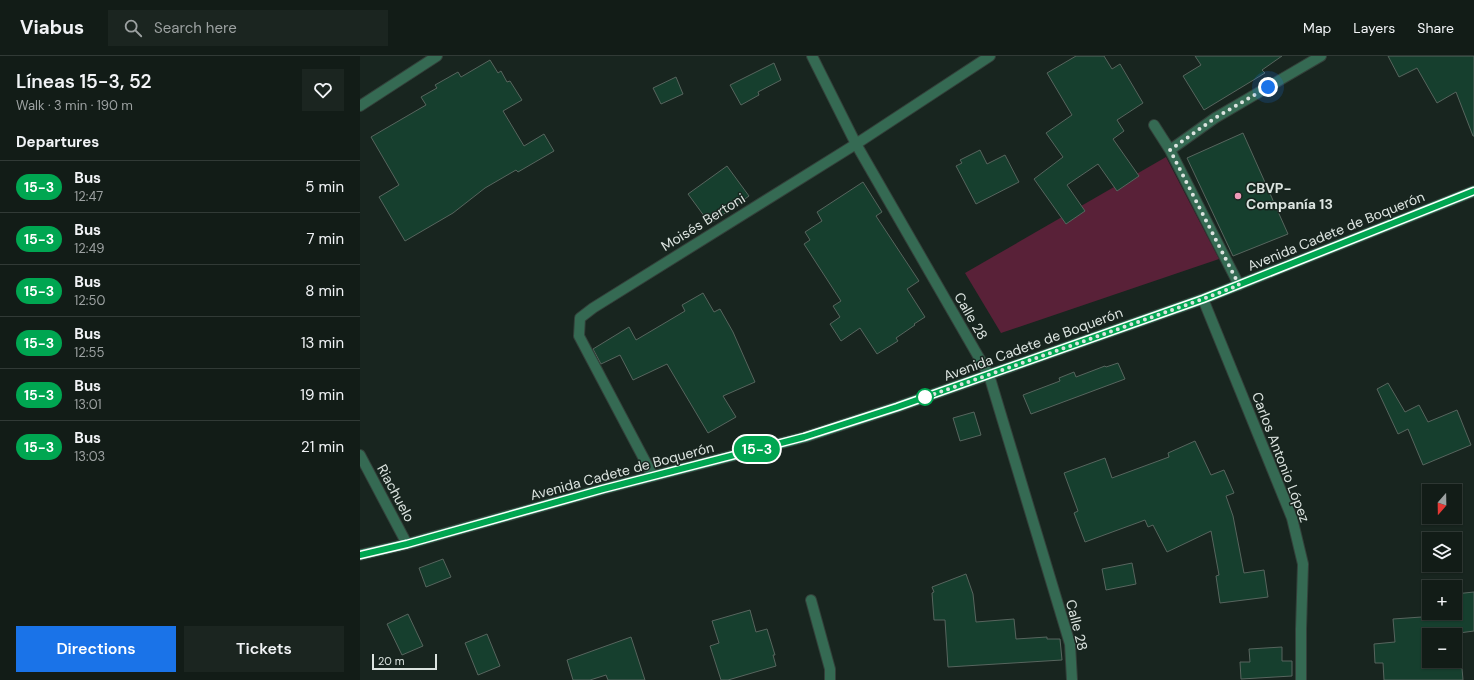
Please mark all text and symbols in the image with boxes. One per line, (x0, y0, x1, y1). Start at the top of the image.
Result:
search box (108, 10, 388, 46)
text: Viabus (20, 15, 84, 40)
icon: search (122, 17, 144, 39)
text: Search here (154, 18, 237, 38)
text: Map (1303, 19, 1331, 37)
text: Layers (1353, 19, 1395, 37)
text: Share (1417, 19, 1454, 37)
text: Líneas 15-3, 52 (16, 69, 151, 94)
button: heart (302, 69, 344, 111)
your location (1258, 77, 1278, 97)
text: Walk · 3 min · 190 m (16, 97, 133, 114)
text: Departures (16, 132, 99, 152)
text: Bus (74, 168, 101, 188)
text: 5 min (305, 177, 344, 197)
text: 15-3 (24, 178, 54, 196)
place label: CBVP- Companía 13 (1246, 179, 1333, 213)
street label: Avenida Cadete de Boquerón (1245, 187, 1427, 275)
text: 12:47 (74, 188, 103, 205)
street label: Moisés Bertoni (658, 189, 748, 255)
marker: CBVP- Companía 13 (1233, 191, 1243, 201)
text: Bus (74, 220, 101, 240)
text: 7 min (306, 229, 344, 249)
text: 15-3 (24, 230, 54, 248)
text: 12:49 (74, 240, 105, 257)
text: Bus (74, 272, 101, 292)
text: 8 min (305, 281, 344, 301)
text: 15-3 (24, 282, 54, 300)
street label: Calle 28 (950, 289, 992, 343)
text: 12:50 (74, 292, 105, 309)
street label: Avenida Cadete de Boquerón (941, 303, 1125, 385)
text: Bus (74, 324, 101, 344)
text: 13 min (301, 333, 344, 353)
text: 15-3 (24, 334, 54, 352)
text: 12:55 (74, 344, 104, 361)
text: Bus (74, 376, 101, 396)
text: 19 min (300, 385, 344, 405)
text: 15-3 (24, 386, 54, 404)
unlabelled marker (916, 388, 934, 406)
street label: Carlos Antonio López (1248, 389, 1314, 525)
text: 13:01 (74, 396, 102, 413)
text: Bus (74, 428, 101, 448)
line badge: 15-3 (729, 436, 785, 462)
text: 21 min (301, 437, 344, 457)
text: 15-3 (24, 438, 54, 456)
street label: Avenida Cadete de Boquerón (528, 438, 716, 504)
text: 15-3 (742, 440, 772, 458)
text: 13:03 (74, 448, 105, 465)
street label: Riachuelo (373, 461, 419, 525)
north arrow (1422, 484, 1462, 524)
map controls (1422, 484, 1462, 668)
button: layers (1422, 532, 1462, 572)
button: + (1422, 580, 1462, 620)
street label: Calle 28 (1062, 598, 1092, 652)
button: Directions (16, 626, 176, 672)
button: Tickets (184, 626, 344, 672)
button: − (1422, 628, 1462, 668)
scale bar (372, 652, 437, 671)
text: 20 m (378, 654, 404, 668)

